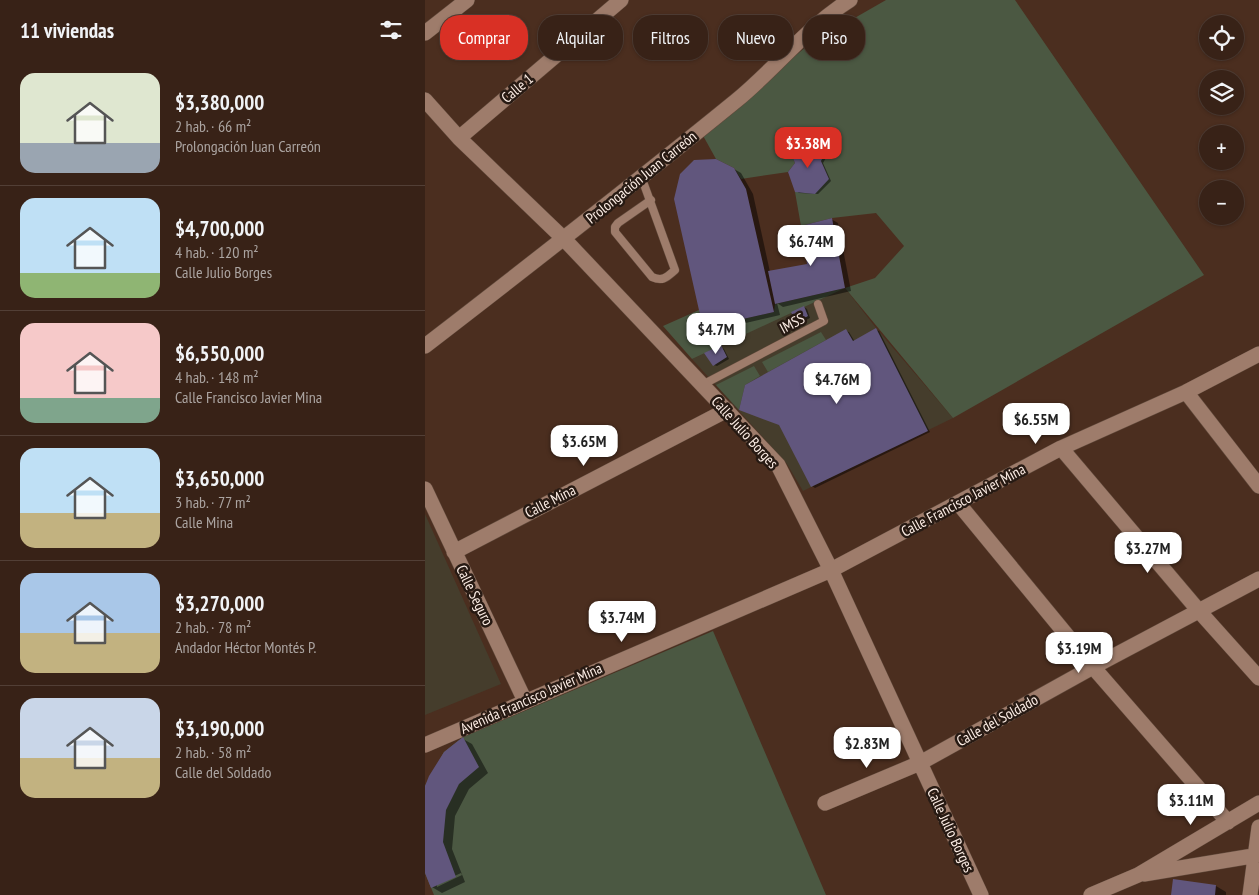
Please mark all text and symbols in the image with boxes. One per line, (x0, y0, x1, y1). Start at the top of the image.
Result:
chip: Comprar (440, 15, 528, 60)
chip: Alquilar (538, 15, 623, 60)
chip: Filtros (633, 15, 708, 60)
chip: Nuevo (718, 15, 793, 60)
chip: Piso (803, 15, 865, 60)
map controls (1199, 15, 1244, 225)
button: locate (1199, 15, 1244, 60)
icon: filters (377, 16, 405, 44)
text: 11 viviendas (20, 17, 114, 44)
street label: Calle 1 (497, 69, 537, 107)
button: layers (1199, 70, 1244, 115)
text: $3,380,000 (175, 89, 264, 116)
icon: home (60, 93, 120, 153)
text: 2 hab. · 66 m² (175, 116, 251, 136)
button: + (1199, 125, 1244, 170)
pin: $3.38M (767, 126, 849, 169)
street label: Prolongación Juan Carreón (582, 127, 700, 227)
text: $3.38M (786, 133, 830, 153)
text: Prolongación Juan Carreón (175, 136, 321, 156)
button: − (1199, 180, 1244, 225)
text: $4,700,000 (175, 215, 264, 242)
icon: home (60, 218, 120, 278)
pin: $6.74M (770, 224, 852, 267)
text: $6.74M (789, 231, 833, 251)
text: 4 hab. · 120 m² (175, 242, 259, 262)
text: Calle Julio Borges (175, 262, 272, 282)
street label: IMSS (776, 309, 808, 337)
pin: $4.7M (681, 312, 751, 355)
text: $4.7M (698, 319, 734, 339)
text: $6,550,000 (175, 340, 264, 367)
icon: home (60, 343, 120, 403)
pin: $4.76M (796, 362, 878, 405)
text: 4 hab. · 148 m² (175, 367, 259, 387)
text: $4.76M (815, 369, 859, 389)
text: Calle Francisco Javier Mina (175, 387, 322, 407)
street label: Calle Julio Borges (707, 392, 783, 472)
pin: $6.55M (995, 402, 1077, 445)
text: $6.55M (1014, 409, 1058, 429)
pin: $3.65M (543, 424, 625, 467)
text: $3.65M (562, 431, 606, 451)
street label: Calle Francisco Javier Mina (898, 459, 1028, 541)
text: $3,650,000 (175, 465, 264, 492)
icon: home (60, 468, 120, 528)
street label: Calle Mina (521, 480, 579, 522)
text: 3 hab. · 77 m² (175, 492, 251, 512)
text: Calle Mina (175, 512, 233, 532)
pin: $3.27M (1107, 532, 1189, 574)
text: $3.27M (1126, 538, 1170, 558)
street label: Calle Seguro (452, 562, 498, 628)
text: $3,270,000 (175, 590, 264, 617)
icon: home (60, 593, 120, 653)
pin: $3.74M (581, 600, 663, 643)
text: $3.74M (600, 607, 644, 627)
text: 2 hab. · 78 m² (175, 617, 251, 637)
pin: $3.19M (1038, 632, 1120, 674)
text: Andador Héctor Montés P. (175, 637, 316, 657)
text: $3.19M (1057, 638, 1101, 658)
street label: Avenida Francisco Javier Mina (457, 658, 605, 738)
street label: Calle del Soldado (953, 690, 1041, 750)
text: $3,190,000 (175, 715, 264, 742)
icon: home (60, 718, 120, 778)
pin: $2.83M (826, 726, 908, 769)
text: $2.83M (845, 733, 889, 753)
text: 2 hab. · 58 m² (175, 742, 251, 762)
text: Calle del Soldado (175, 762, 271, 782)
pin: $3.11M (1150, 784, 1232, 826)
street label: Calle Julio Borges (923, 785, 979, 875)
text: $3.11M (1169, 790, 1213, 810)

